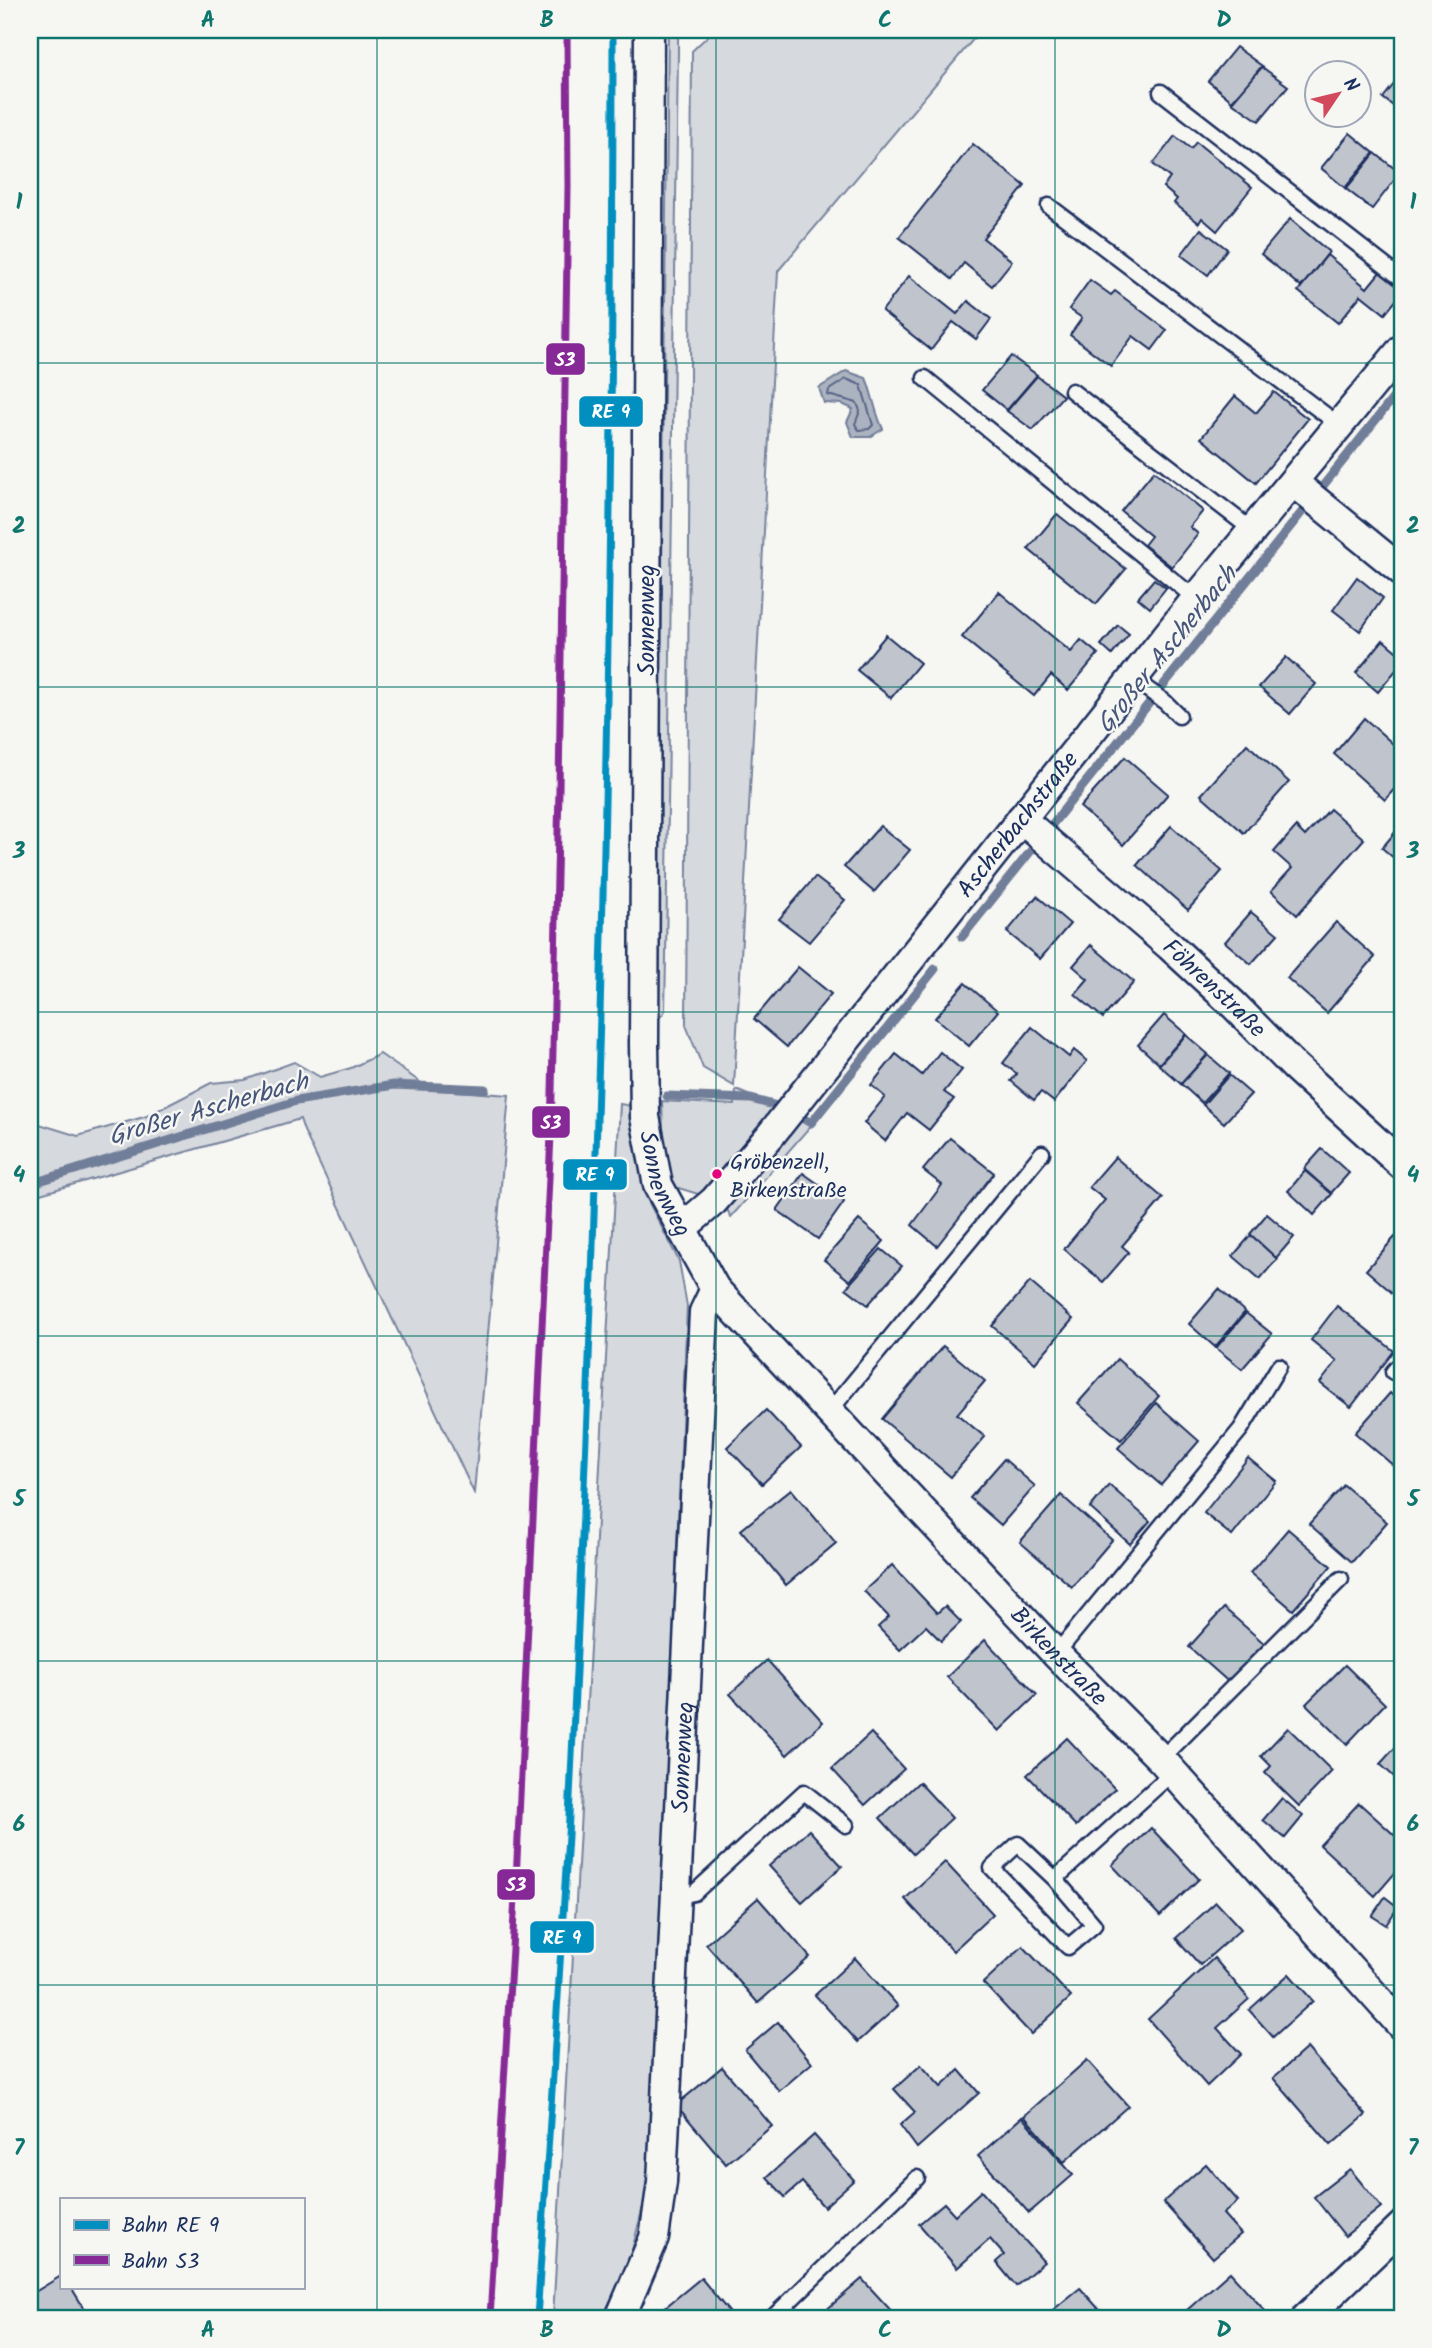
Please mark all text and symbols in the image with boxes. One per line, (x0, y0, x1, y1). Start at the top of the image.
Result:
text: A (201, 3, 215, 39)
text: B (540, 3, 554, 39)
text: C (878, 3, 892, 39)
text: D (1216, 3, 1232, 39)
north arrow (1302, 60, 1372, 130)
text: N (1335, 72, 1366, 99)
text: 1 (16, 185, 23, 221)
text: 1 (1410, 185, 1417, 221)
line badge: S3 (545, 342, 586, 376)
text: S3 (555, 346, 575, 376)
line badge: RE 9 (578, 395, 644, 428)
text: RE 9 (592, 398, 631, 428)
text: 2 (12, 509, 26, 545)
text: 2 (1406, 509, 1420, 545)
water label: Großer Ascherbach (1086, 555, 1250, 744)
street label: Sonnenweg (628, 564, 667, 676)
street label: Ascherbachstraße (948, 743, 1089, 907)
text: 3 (12, 834, 26, 870)
text: 3 (1406, 834, 1420, 870)
street label: Föhrenstraße (1152, 930, 1275, 1048)
water label: Großer Ascherbach (104, 1061, 315, 1159)
line badge: S3 (531, 1105, 571, 1139)
text: S3 (541, 1109, 561, 1139)
street label: Sonnenweg (627, 1128, 701, 1245)
place label: Gröbenzell, Birkenstraße (730, 1146, 847, 1209)
text: 4 (13, 1158, 26, 1194)
line badge: RE 9 (562, 1158, 628, 1191)
text: 4 (1407, 1158, 1420, 1194)
text: RE 9 (576, 1161, 615, 1191)
marker: Gröbenzell, Birkenstraße (710, 1167, 724, 1181)
text: 5 (12, 1482, 27, 1518)
text: 5 (1406, 1482, 1421, 1518)
street label: Birkenstraße (1000, 1598, 1117, 1717)
street label: Sonnenweg (662, 1701, 706, 1814)
text: 6 (13, 1807, 25, 1843)
text: 6 (1407, 1807, 1419, 1843)
line badge: S3 (496, 1868, 536, 1901)
text: S3 (506, 1871, 526, 1901)
line badge: RE 9 (529, 1920, 595, 1954)
text: RE 9 (543, 1924, 582, 1954)
text: 7 (14, 2131, 26, 2167)
text: 7 (1408, 2131, 1420, 2167)
legend (60, 2198, 304, 2288)
text: Bahn RE 9 (122, 2210, 219, 2243)
text: Bahn S3 (122, 2246, 199, 2279)
text: A (201, 2313, 215, 2348)
text: B (540, 2313, 554, 2348)
text: C (878, 2313, 892, 2348)
text: D (1216, 2313, 1232, 2348)

